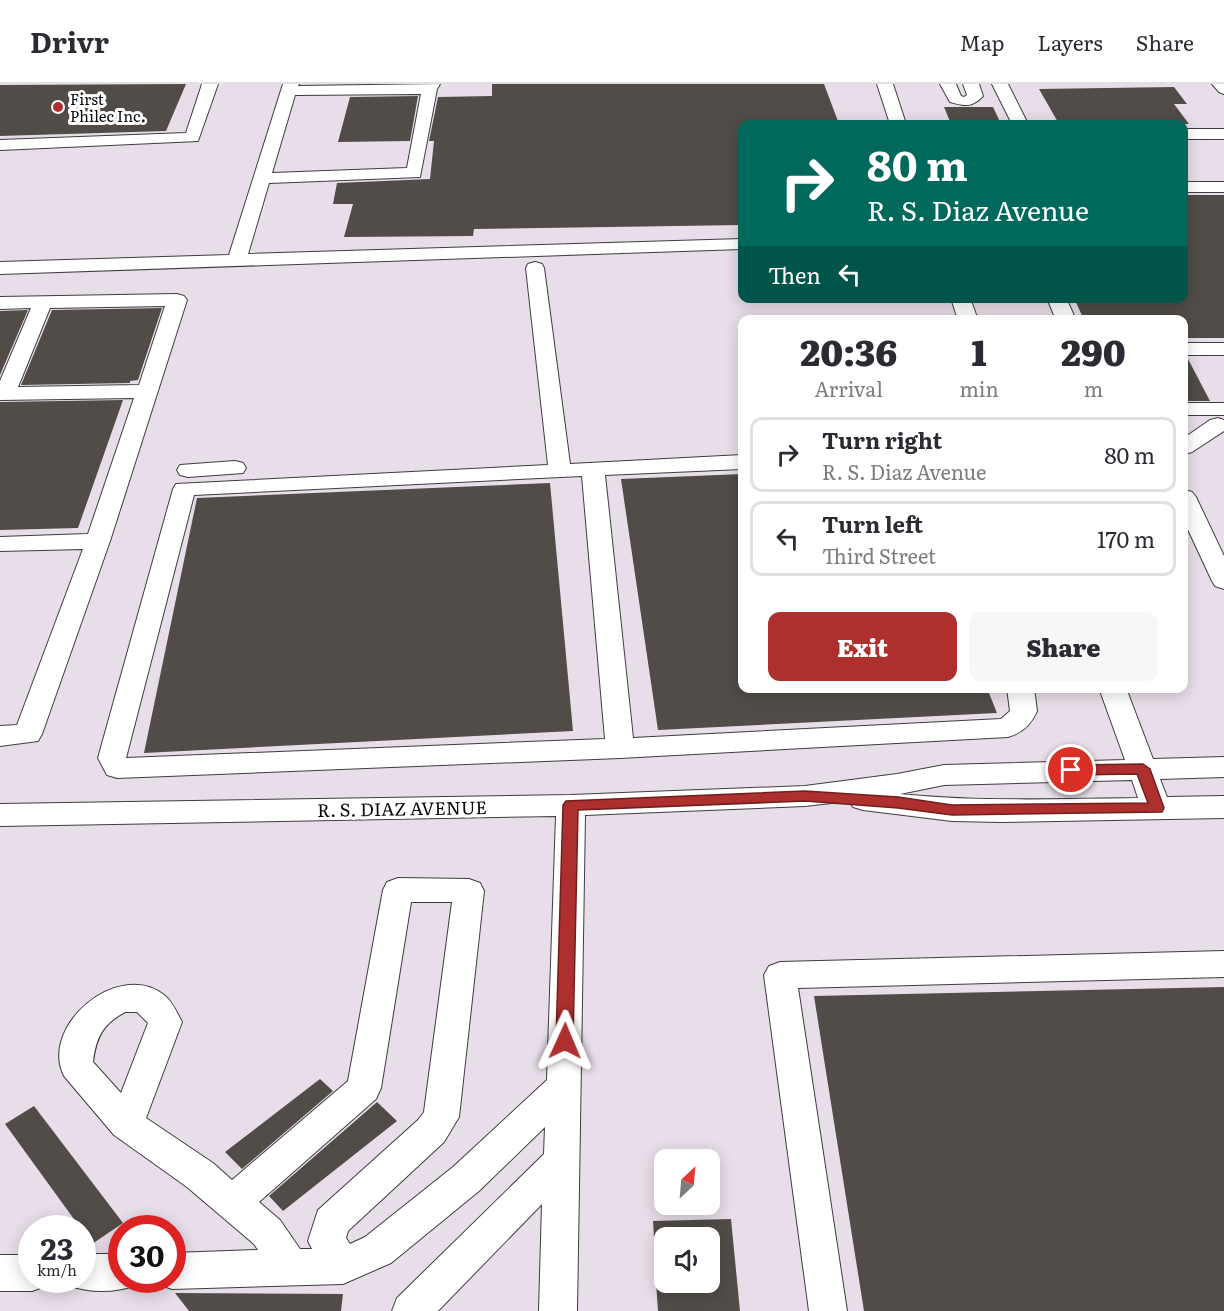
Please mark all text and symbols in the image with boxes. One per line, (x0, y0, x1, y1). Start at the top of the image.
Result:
text: Drivr (30, 20, 109, 62)
text: Map (960, 26, 1005, 57)
text: Layers (1038, 26, 1103, 57)
text: Share (1136, 26, 1194, 57)
place label: First Philec Inc. (70, 87, 146, 127)
marker: First Philec Inc. (51, 100, 65, 114)
text: 80 m (867, 132, 968, 194)
icon: right (768, 144, 846, 222)
text: R. S. Diaz Avenue (867, 189, 1089, 229)
text: Then (768, 258, 821, 291)
icon: left (833, 258, 866, 291)
text: 20:36 (800, 324, 897, 377)
text: 1 (972, 324, 987, 377)
text: 290 (1061, 324, 1126, 377)
text: Arrival (815, 373, 883, 403)
text: min (959, 373, 999, 403)
text: m (1084, 373, 1103, 403)
text: Turn right (822, 423, 942, 456)
icon: right (771, 438, 804, 471)
text: 80 m (1104, 438, 1155, 471)
text: R. S. Diaz Avenue (822, 456, 986, 486)
text: Turn left (822, 507, 923, 540)
icon: left (771, 522, 804, 555)
text: 170 m (1097, 522, 1155, 555)
text: Third Street (822, 540, 936, 570)
button: Exit (768, 612, 957, 681)
button: Share (969, 612, 1158, 681)
pin (1045, 744, 1096, 795)
icon: arrive (1054, 753, 1087, 786)
street label: R. S. DIAZ AVENUE (317, 793, 487, 823)
position arrow (533, 1009, 597, 1073)
north arrow (654, 1149, 720, 1215)
map controls (654, 1149, 720, 1293)
speed limit sign: 30 (108, 1215, 186, 1293)
text: 23 (41, 1225, 73, 1269)
button: sound (654, 1227, 720, 1293)
text: km/h (37, 1258, 77, 1281)

